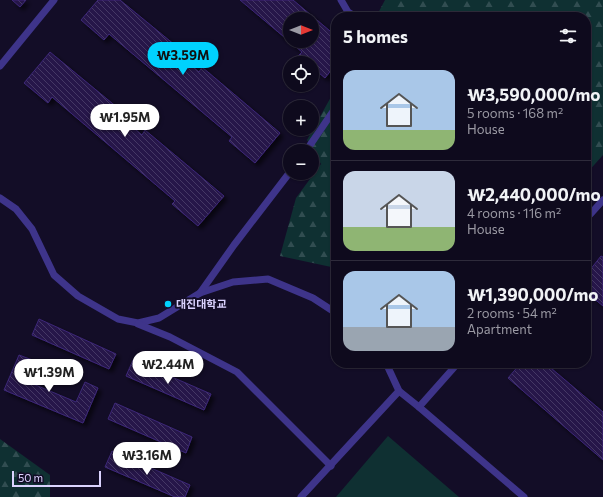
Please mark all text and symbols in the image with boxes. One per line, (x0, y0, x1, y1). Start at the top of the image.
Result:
north arrow (283, 12, 319, 48)
map controls (283, 12, 319, 180)
icon: filters (557, 25, 579, 47)
text: 5 homes (343, 26, 408, 47)
pin: ₩3.59M (150, 42, 216, 76)
text: ₩3.59M (157, 47, 209, 63)
button: locate (283, 56, 319, 92)
text: ₩3,590,000/mo (467, 84, 600, 105)
icon: home (375, 86, 423, 134)
button: + (283, 100, 319, 136)
pin: ₩1.95M (92, 104, 158, 138)
text: 5 rooms · 168 m² (467, 105, 563, 121)
text: ₩1.95M (99, 109, 151, 125)
text: House (467, 121, 505, 137)
button: − (283, 144, 319, 180)
text: ₩2,440,000/mo (467, 184, 601, 205)
icon: home (375, 187, 423, 235)
text: 4 rooms · 116 m² (467, 205, 561, 221)
text: House (467, 221, 505, 237)
text: ₩1,390,000/mo (467, 284, 598, 305)
icon: home (375, 287, 423, 335)
place label: 대진대학교 (176, 297, 227, 310)
marker: 대진대학교 (163, 299, 173, 309)
text: 2 rooms · 54 m² (467, 305, 557, 321)
text: Apartment (467, 321, 532, 337)
pin: ₩2.44M (135, 351, 201, 385)
text: ₩2.44M (141, 356, 195, 372)
pin: ₩1.39M (16, 359, 82, 393)
text: ₩1.39M (23, 364, 75, 380)
pin: ₩3.16M (114, 442, 180, 476)
text: ₩3.16M (122, 447, 172, 463)
scale bar (12, 469, 101, 488)
text: 50 m (18, 471, 43, 484)

